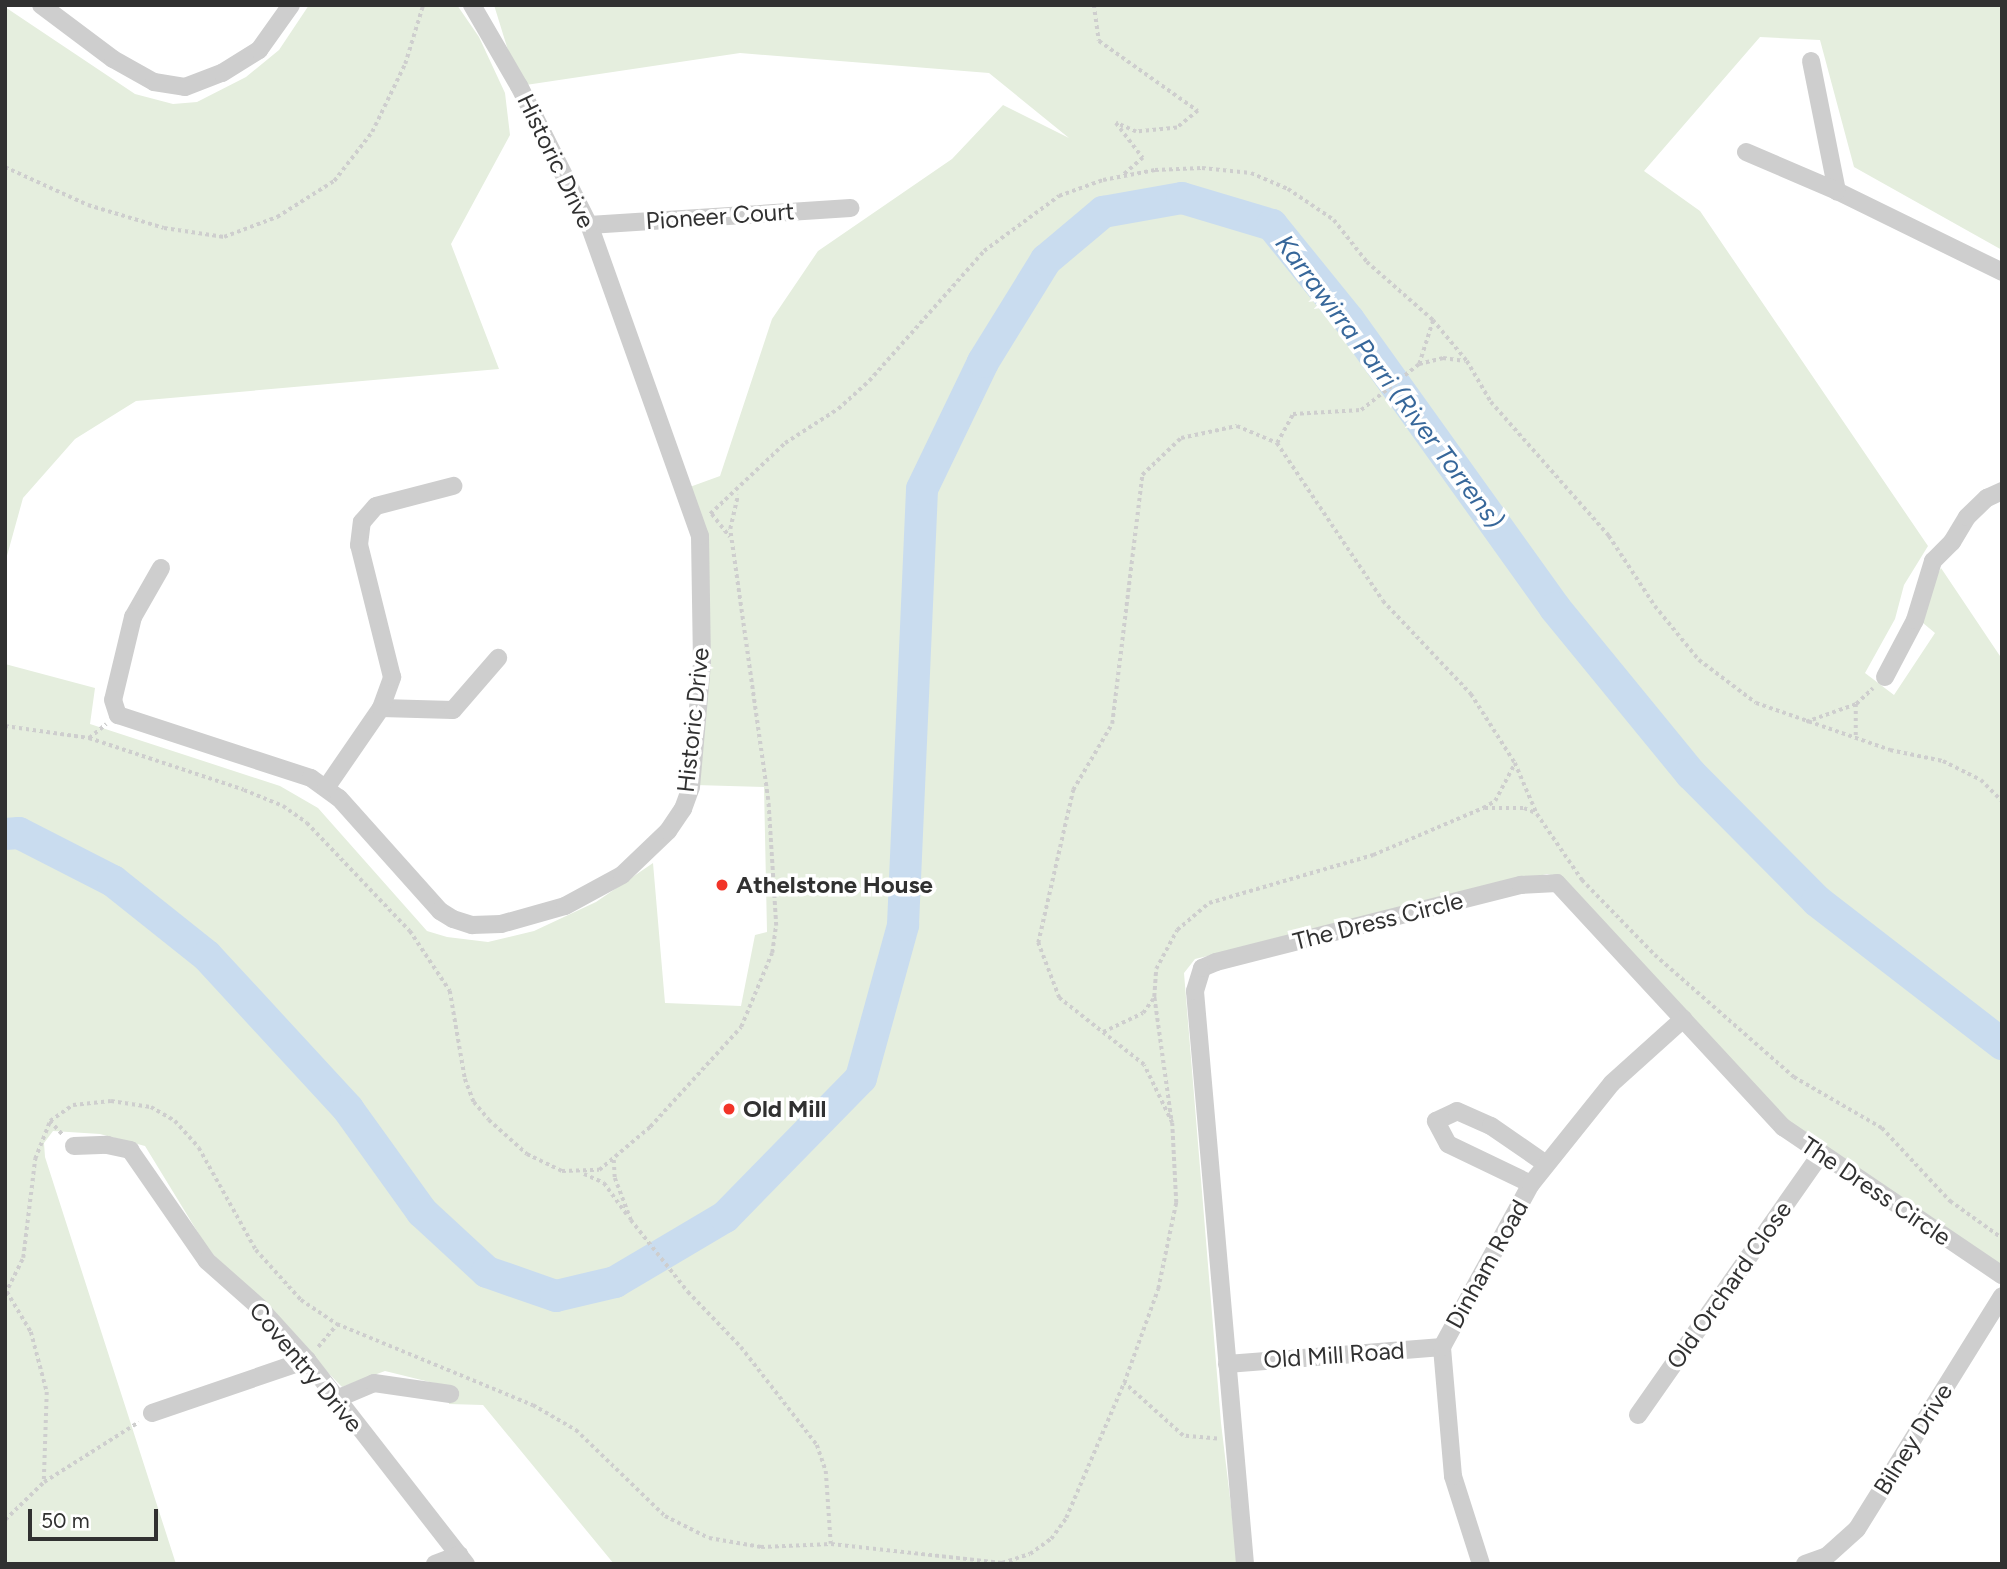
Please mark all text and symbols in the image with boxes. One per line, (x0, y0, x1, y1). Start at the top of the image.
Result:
street label: Historic Drive (511, 89, 601, 233)
street label: Pioneer Court (645, 196, 795, 236)
water label: Karrawirra Parri (River Torrens) (1268, 229, 1510, 535)
street label: Historic Drive (671, 646, 715, 794)
place label: Athelstone House (736, 871, 933, 899)
marker: Athelstone House (714, 877, 730, 893)
street label: The Dress Circle (1290, 886, 1466, 956)
place label: Old Mill (743, 1095, 826, 1123)
marker: Old Mill (721, 1101, 737, 1117)
street label: The Dress Circle (1796, 1130, 1956, 1252)
street label: Dinham Road (1440, 1195, 1534, 1333)
street label: Old Orchard Close (1660, 1196, 1798, 1374)
street label: Coventry Drive (243, 1296, 369, 1438)
street label: Old Mill Road (1262, 1336, 1406, 1374)
street label: Bilney Drive (1867, 1378, 1959, 1500)
scale bar (32, 1496, 161, 1540)
text: 50 m (41, 1508, 90, 1533)

